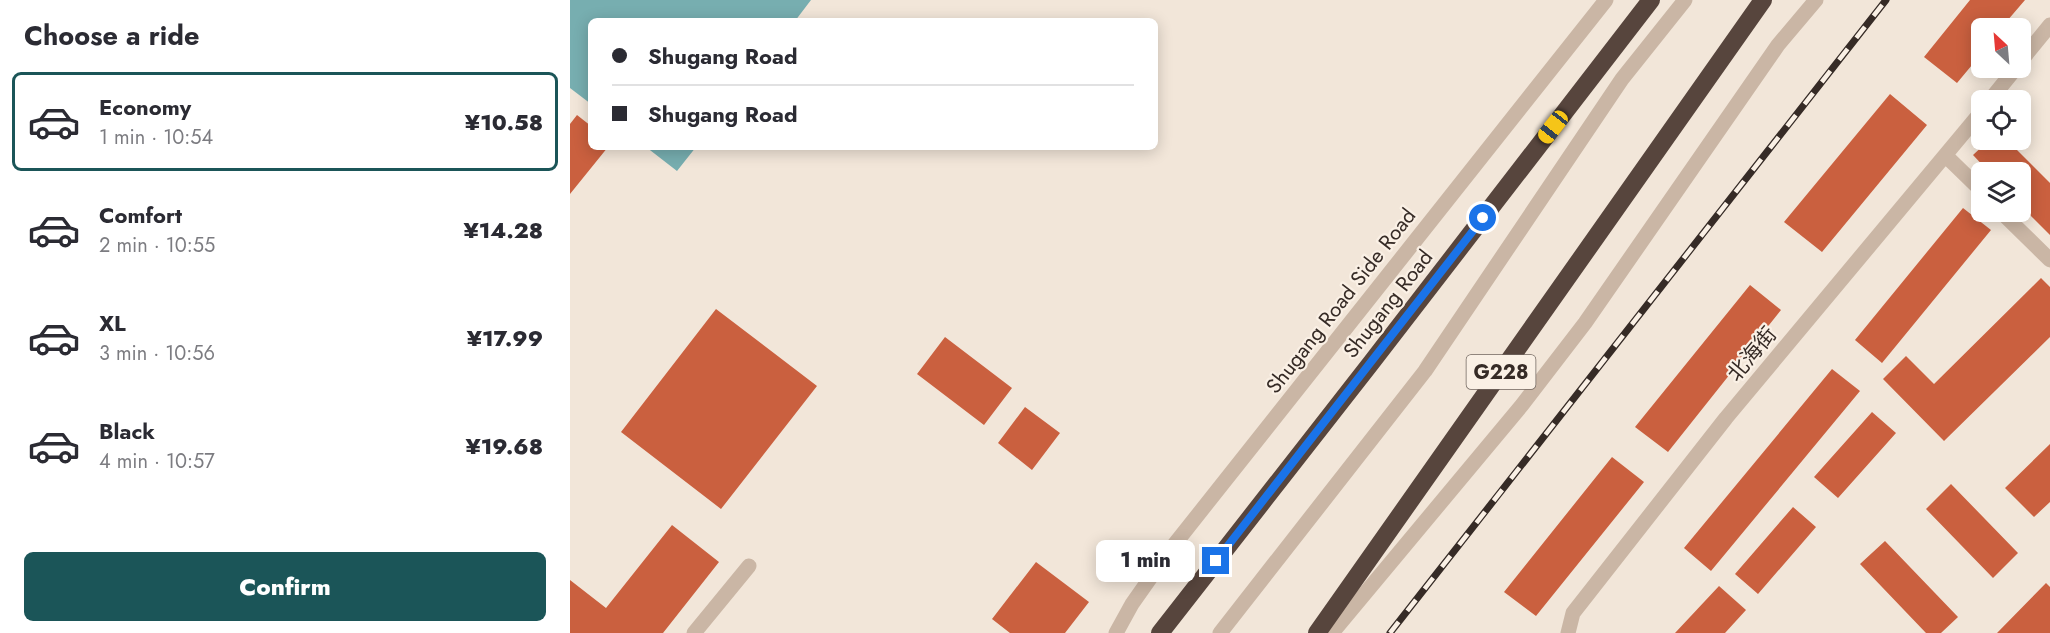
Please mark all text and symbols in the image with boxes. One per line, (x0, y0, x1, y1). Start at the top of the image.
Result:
text: Choose a ride (24, 16, 199, 55)
north arrow (1971, 18, 2031, 78)
map controls (1971, 18, 2031, 222)
text: Shugang Road (648, 40, 798, 72)
button: locate (1971, 90, 2031, 150)
text: Economy (99, 91, 191, 123)
icon: car (27, 95, 81, 149)
text: Shugang Road (648, 98, 798, 130)
text: ¥10.58 (465, 106, 543, 138)
car (1535, 107, 1571, 147)
text: 1 min · 10:54 (99, 123, 213, 152)
button: layers (1971, 162, 2031, 222)
text: Comfort (99, 199, 182, 231)
icon: car (27, 203, 81, 257)
street label: Shugang Road Side Road (1261, 203, 1421, 399)
route start (1469, 204, 1496, 231)
text: ¥14.28 (463, 214, 543, 246)
text: 2 min · 10:55 (99, 231, 215, 260)
street label: Shugang Road (1338, 245, 1438, 363)
text: XL (99, 307, 126, 339)
icon: car (27, 311, 81, 365)
street label: 北海街 (1720, 320, 1784, 388)
text: ¥17.99 (467, 322, 543, 354)
text: 3 min · 10:56 (99, 339, 215, 368)
road number: G228 (1466, 355, 1536, 389)
text: Black (99, 415, 155, 447)
icon: car (27, 419, 81, 473)
text: ¥19.68 (465, 430, 543, 462)
text: 4 min · 10:57 (99, 447, 215, 476)
callout: 1 min (1096, 540, 1195, 582)
text: 1 min (1120, 546, 1171, 575)
route end (1202, 547, 1229, 574)
button: Confirm (24, 552, 546, 621)

